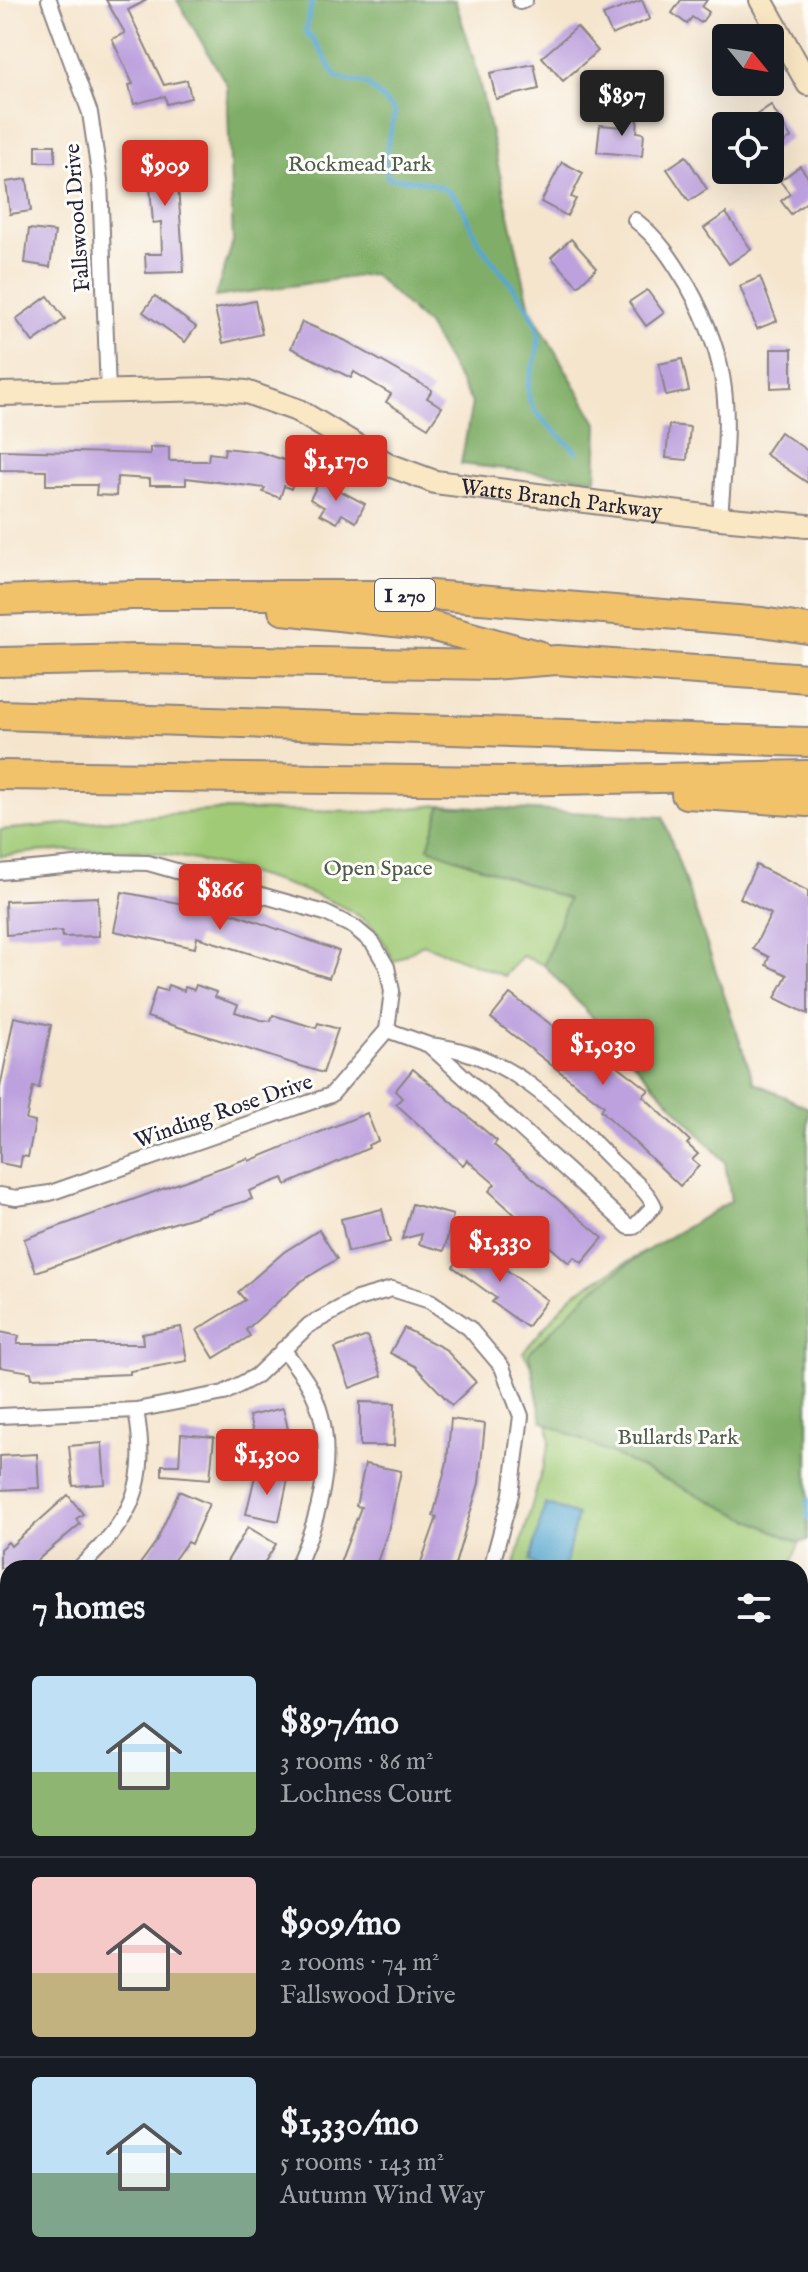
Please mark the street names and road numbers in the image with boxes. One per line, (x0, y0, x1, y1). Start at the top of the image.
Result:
street label: Fallswood Drive (59, 143, 97, 293)
street label: Watts Branch Parkway (459, 473, 664, 527)
road number: I 270 (375, 579, 435, 611)
street label: Winding Rose Drive (131, 1068, 317, 1156)

